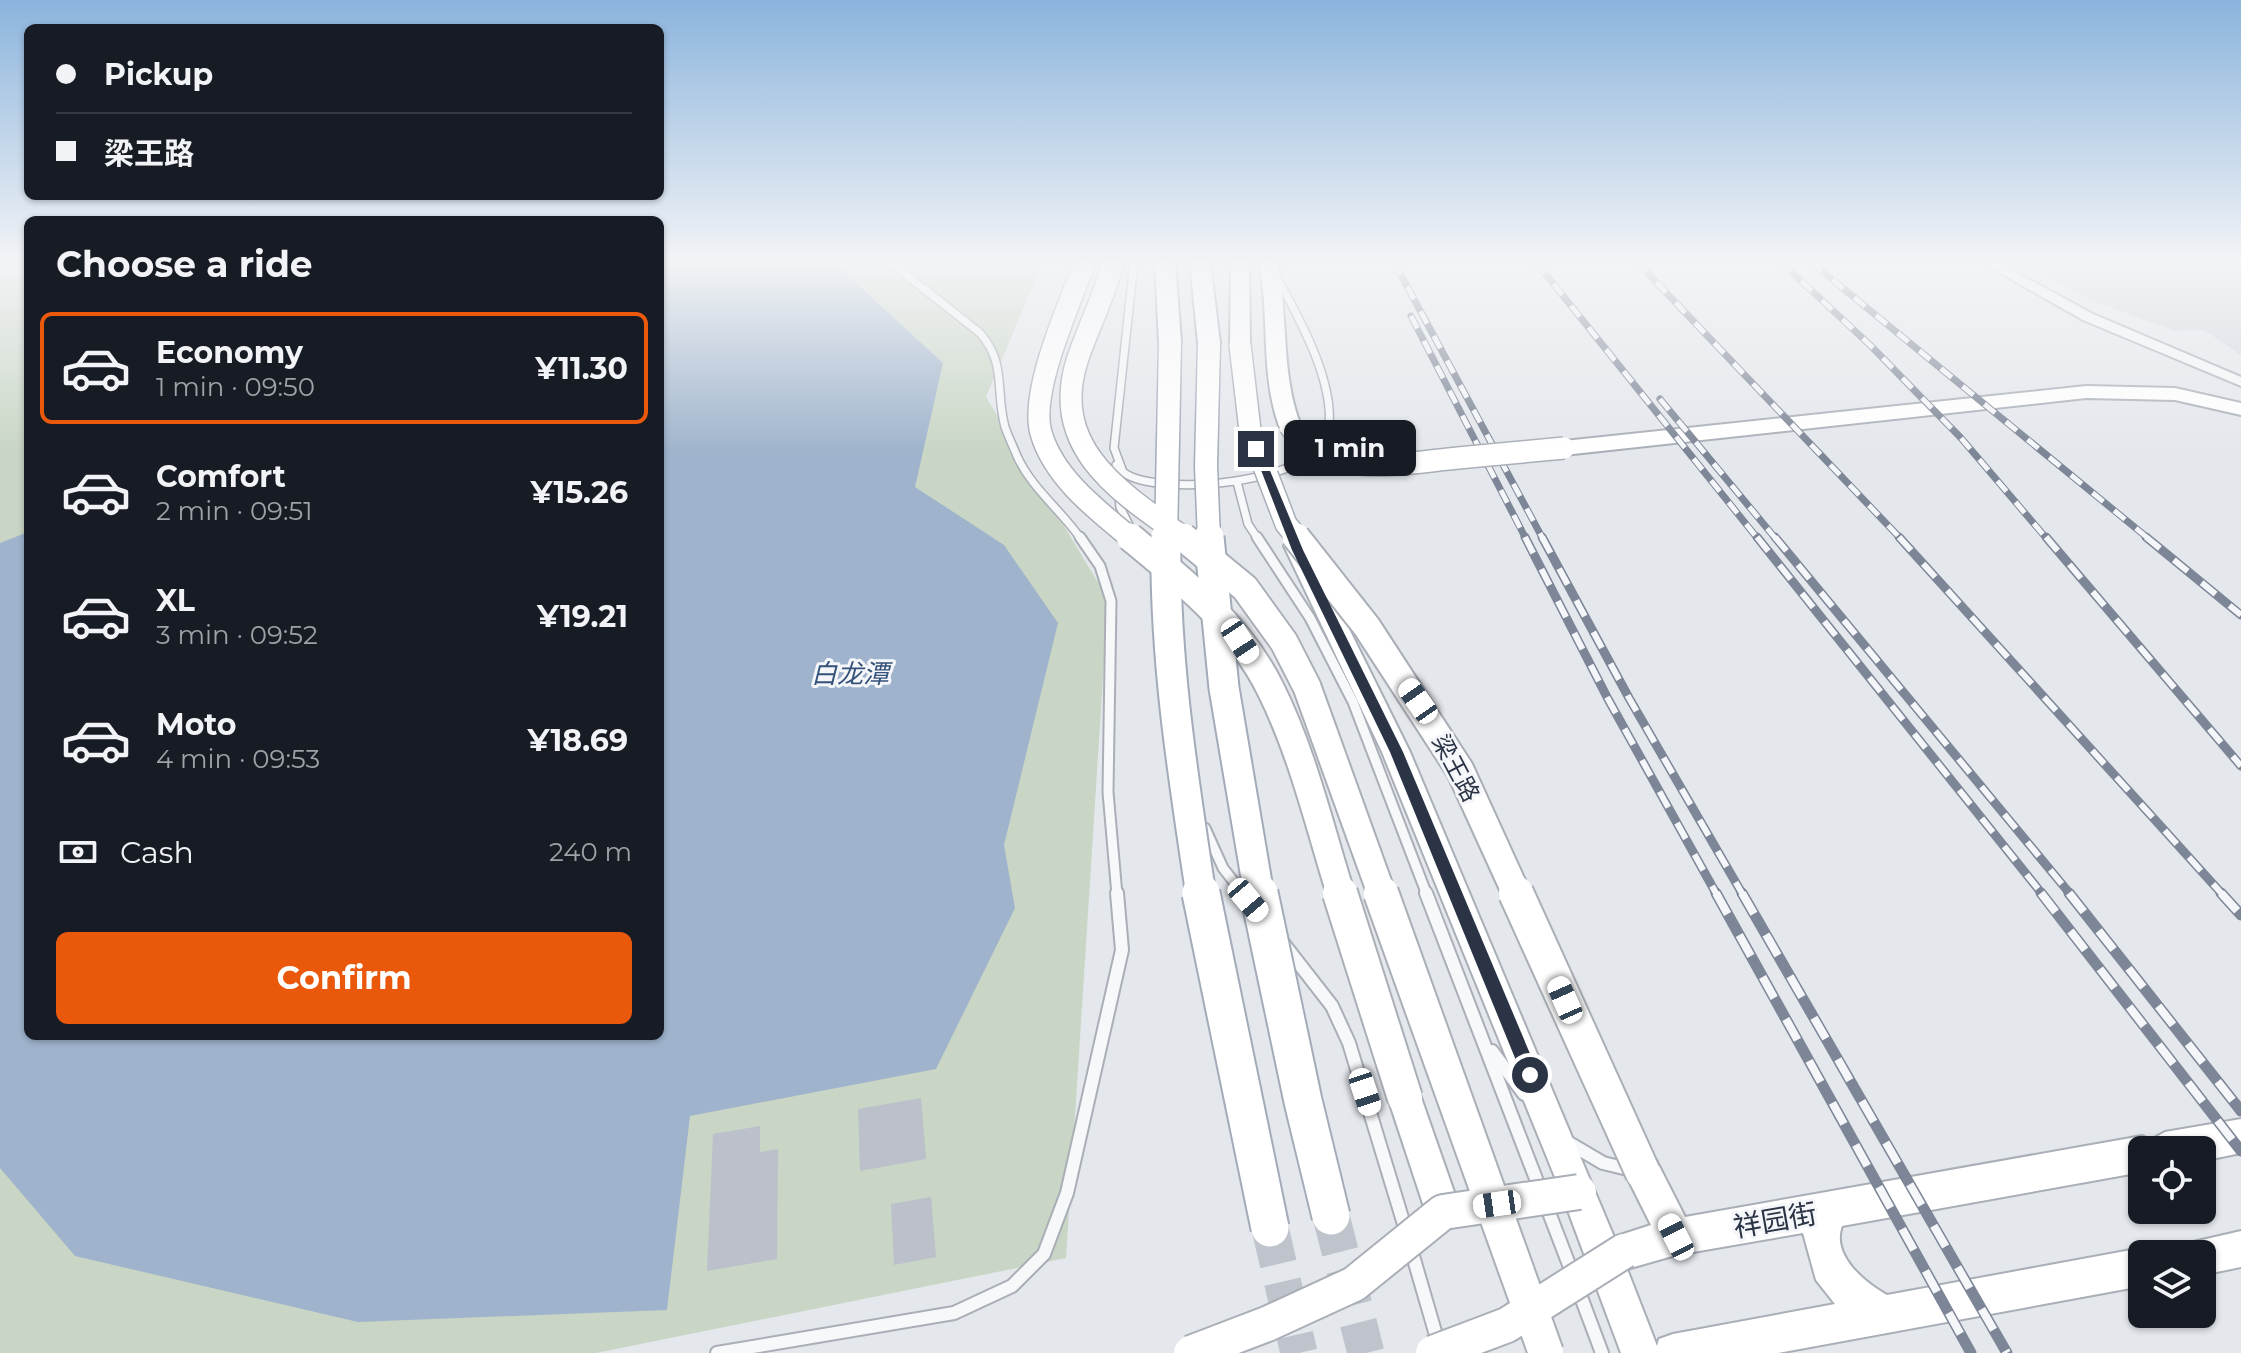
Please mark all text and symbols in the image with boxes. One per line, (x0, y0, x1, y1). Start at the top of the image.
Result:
text: Pickup (104, 56, 213, 93)
text: 梁王路 (104, 135, 194, 172)
text: Choose a ride (56, 242, 313, 286)
icon: car (60, 332, 132, 404)
text: Economy (156, 334, 303, 371)
text: ¥11.30 (535, 350, 628, 387)
text: 1 min · 09:50 (156, 371, 315, 403)
callout: 1 min (1284, 421, 1416, 477)
route end (1238, 431, 1274, 467)
text: 1 min (1315, 432, 1385, 464)
icon: car (60, 456, 132, 528)
text: Comfort (156, 458, 286, 495)
text: ¥15.26 (530, 474, 628, 511)
text: 2 min · 09:51 (156, 495, 313, 527)
icon: car (60, 580, 132, 652)
text: XL (156, 582, 195, 619)
text: ¥19.21 (537, 598, 628, 635)
car (1217, 614, 1263, 668)
text: 3 min · 09:52 (156, 619, 318, 651)
water label: 白龙潭 (811, 658, 893, 690)
car (1394, 674, 1442, 728)
icon: car (60, 704, 132, 776)
text: Moto (156, 706, 237, 743)
text: ¥18.69 (527, 722, 628, 759)
street label: 梁王路 (1426, 729, 1486, 807)
text: 4 min · 09:53 (156, 743, 320, 775)
icon: cash (56, 830, 100, 874)
text: Cash (120, 834, 194, 871)
text: 240 m (549, 836, 632, 868)
car (1223, 874, 1273, 926)
button: Confirm (56, 932, 632, 1024)
car (1544, 973, 1586, 1027)
route start (1512, 1057, 1548, 1093)
car (1346, 1065, 1384, 1119)
map controls (2128, 1136, 2216, 1328)
button: locate (2128, 1136, 2216, 1224)
car (1472, 1189, 1522, 1219)
street label: 祥园街 (1731, 1196, 1819, 1244)
car (1654, 1210, 1698, 1264)
button: layers (2128, 1240, 2216, 1328)

